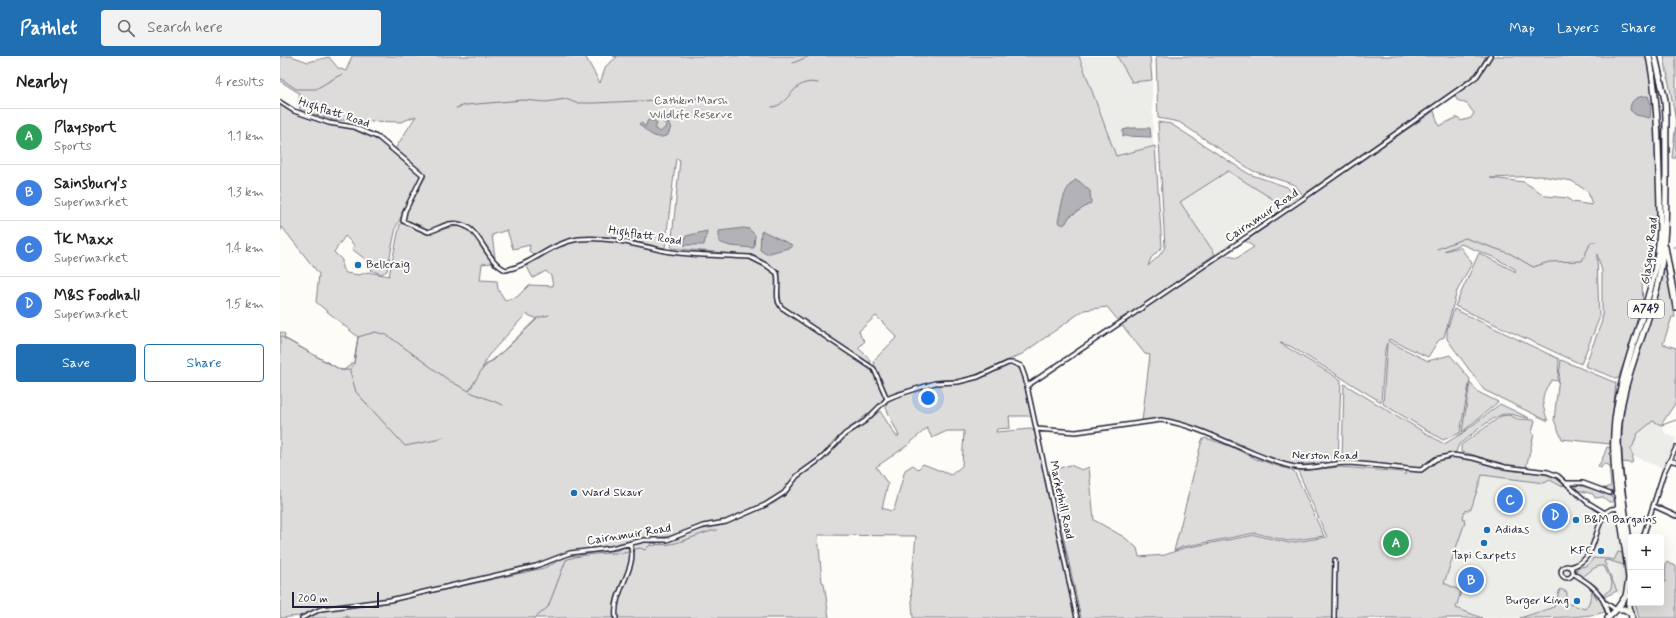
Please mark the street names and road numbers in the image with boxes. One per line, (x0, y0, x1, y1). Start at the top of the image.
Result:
street label: Highflatt Road (296, 94, 372, 133)
street label: Cairnmuir Road (1222, 186, 1302, 246)
street label: Glasgow Road (1638, 217, 1662, 285)
street label: Highflatt Road (607, 222, 683, 251)
road number: A749 (1628, 300, 1664, 318)
street label: Nerston Road (1292, 448, 1358, 464)
street label: Markethill Road (1045, 459, 1077, 541)
street label: Cairnmuir Road (586, 520, 672, 550)

